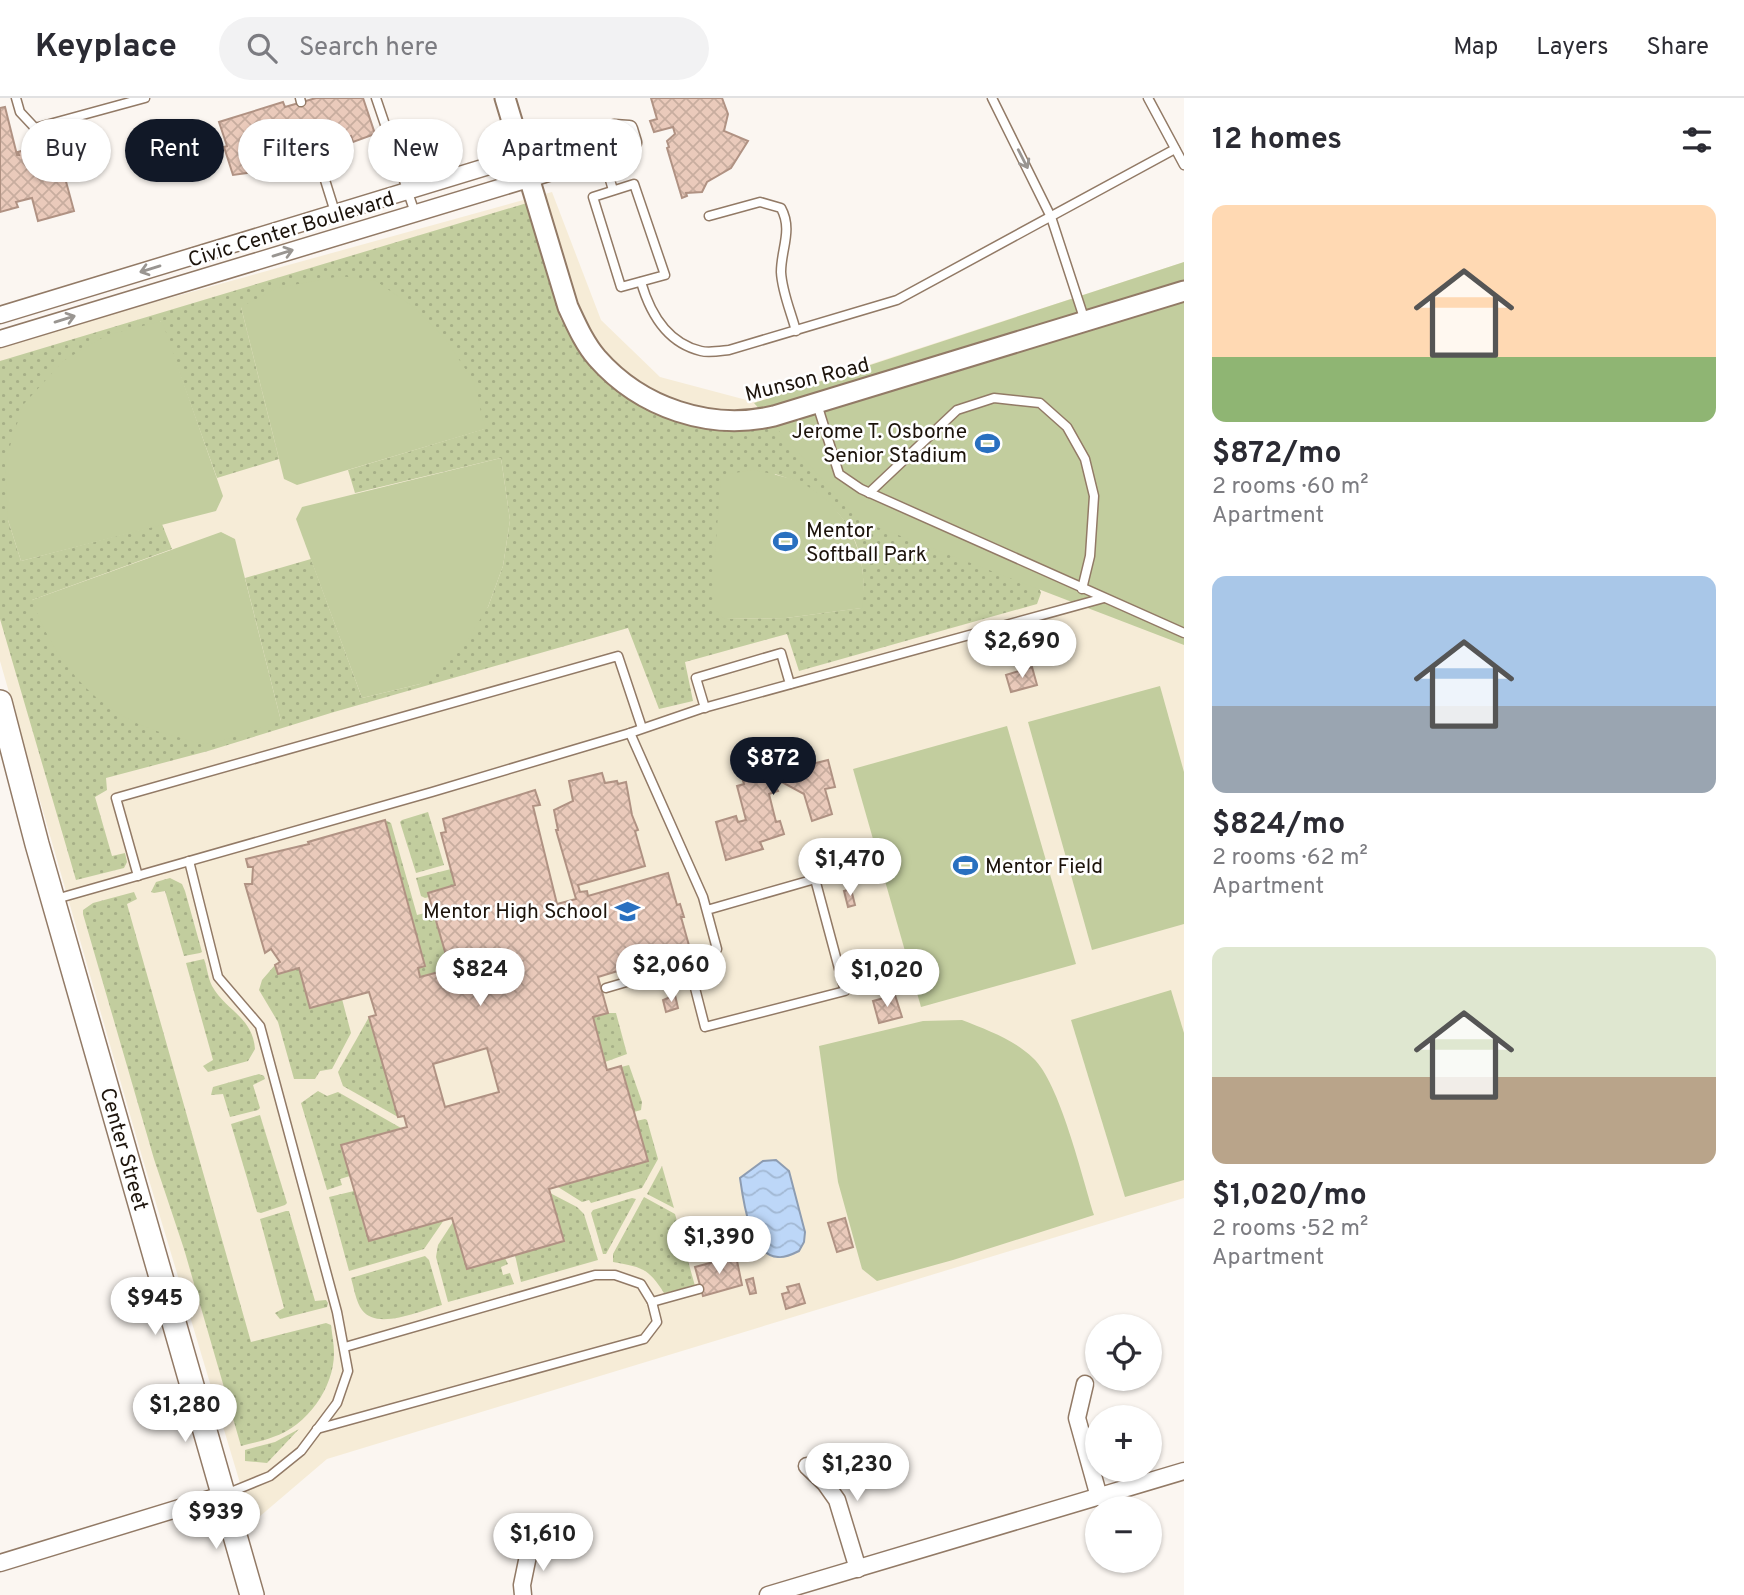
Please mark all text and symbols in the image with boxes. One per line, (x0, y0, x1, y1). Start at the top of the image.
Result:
search box (219, 17, 709, 80)
text: Keyplace (35, 27, 177, 69)
icon: search (243, 29, 281, 67)
text: Search here (299, 32, 438, 65)
text: Map (1453, 33, 1498, 63)
text: Layers (1536, 33, 1608, 63)
text: Share (1646, 33, 1709, 63)
chip: Buy (21, 119, 111, 182)
chip: Rent (125, 119, 224, 182)
chip: Filters (238, 119, 354, 182)
chip: New (368, 119, 463, 182)
chip: Apartment (477, 119, 642, 182)
icon: filters (1678, 121, 1716, 159)
text: 12 homes (1212, 122, 1342, 159)
one-way arrow (1016, 148, 1030, 169)
street label: Civic Center Boulevard (185, 186, 398, 275)
one-way arrow (272, 246, 294, 259)
icon: home (1401, 250, 1527, 376)
one-way arrow (140, 263, 162, 276)
one-way arrow (54, 312, 76, 324)
street label: Munson Road (742, 352, 872, 409)
place label: Jerome T. Osborne Senior Stadium (792, 419, 967, 470)
sports icon: Jerome T. Osborne Senior Stadium (973, 429, 1001, 457)
text: $872/mo (1212, 436, 1341, 473)
text: 2 rooms · 60 m² (1212, 473, 1369, 502)
text: Apartment (1212, 502, 1324, 531)
place label: Mentor Softball Park (806, 518, 927, 569)
sports icon: Mentor Softball Park (772, 528, 800, 556)
pin: $2,690 (965, 620, 1079, 680)
icon: home (1401, 621, 1527, 747)
text: $2,690 (983, 628, 1061, 657)
pin: $872 (732, 738, 814, 797)
text: $872 (746, 745, 800, 774)
text: $824/mo (1212, 807, 1345, 844)
pin: $1,470 (793, 838, 907, 898)
text: 2 rooms · 62 m² (1212, 844, 1368, 873)
text: $1,470 (814, 846, 886, 875)
sports icon: Mentor Field (951, 852, 979, 880)
place label: Mentor Field (985, 854, 1103, 881)
text: Apartment (1212, 873, 1324, 902)
school or university icon: Mentor High School (614, 897, 642, 925)
place label: Mentor High School (423, 899, 608, 926)
pin: $2,060 (614, 944, 728, 1004)
pin: $824 (439, 948, 521, 1008)
pin: $1,020 (830, 950, 944, 1009)
text: $2,060 (632, 952, 710, 981)
text: $824 (452, 956, 508, 985)
text: $1,020 (850, 957, 924, 986)
icon: home (1401, 992, 1527, 1118)
street label: Center Street (92, 1085, 153, 1214)
text: $1,020/mo (1212, 1178, 1367, 1215)
text: 2 rooms · 52 m² (1212, 1215, 1368, 1244)
pin: $1,390 (662, 1216, 776, 1276)
text: $1,390 (683, 1224, 755, 1253)
text: Apartment (1212, 1244, 1324, 1273)
pin: $945 (114, 1278, 196, 1337)
text: $945 (127, 1285, 183, 1314)
map controls (1085, 1314, 1162, 1573)
button: locate (1085, 1314, 1162, 1391)
pin: $1,280 (128, 1384, 242, 1444)
text: $1,280 (149, 1392, 221, 1421)
button: + (1085, 1405, 1162, 1482)
pin: $1,230 (800, 1444, 914, 1503)
text: $1,230 (821, 1451, 893, 1480)
pin: $939 (175, 1492, 257, 1551)
button: − (1085, 1496, 1162, 1573)
text: $939 (188, 1499, 244, 1528)
pin: $1,610 (486, 1514, 600, 1573)
text: $1,610 (509, 1521, 577, 1550)

